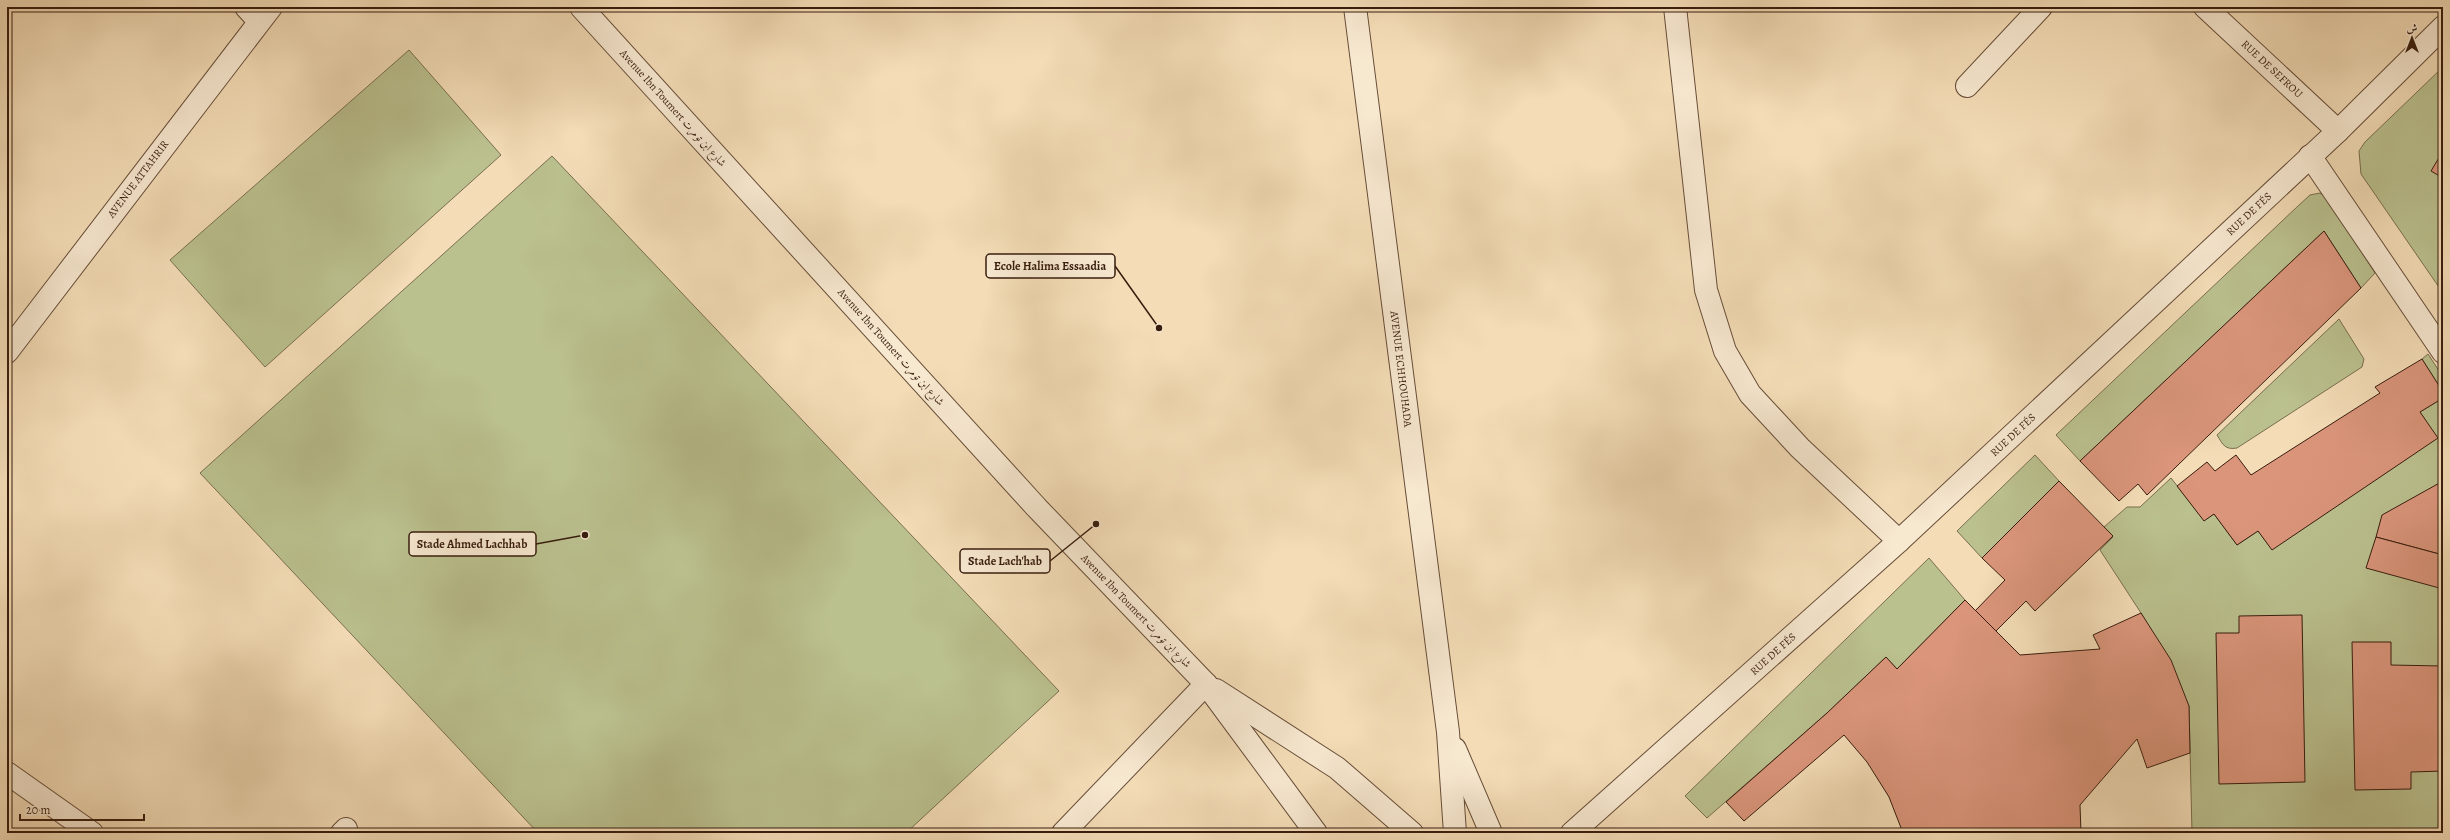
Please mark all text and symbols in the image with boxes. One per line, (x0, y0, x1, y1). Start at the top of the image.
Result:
north arrow (2392, 18, 2432, 58)
text: ش (2407, 21, 2418, 36)
street label: RUE DE SEFROU (2238, 37, 2306, 102)
street label: Avenue Ibn Toumert شارع ابن تومرت (614, 45, 730, 171)
street label: AVENUE ATTAHRIR (103, 137, 172, 222)
street label: RUE DE FÉS (2223, 189, 2275, 239)
callout: Ecole Halima Essaadia (986, 254, 1115, 278)
text: Ecole Halima Essaadia (994, 258, 1106, 274)
street label: Avenue Ibn Toumert شارع ابن تومرت (832, 284, 948, 410)
street label: AVENUE ECHHOUHADA (1386, 309, 1416, 428)
street label: RUE DE FÉS (1987, 410, 2039, 460)
callout: Stade Ahmed Lachhab (409, 532, 536, 556)
text: Stade Ahmed Lachhab (417, 536, 527, 552)
callout: Stade Lach'hab (960, 549, 1050, 573)
street label: Avenue Ibn Toumert شارع ابن تومرت (1075, 550, 1194, 673)
text: Stade Lach'hab (968, 553, 1042, 569)
street label: RUE DE FÉS (1747, 629, 1799, 679)
scale bar (20, 796, 144, 822)
text: 20 m (26, 802, 50, 818)

